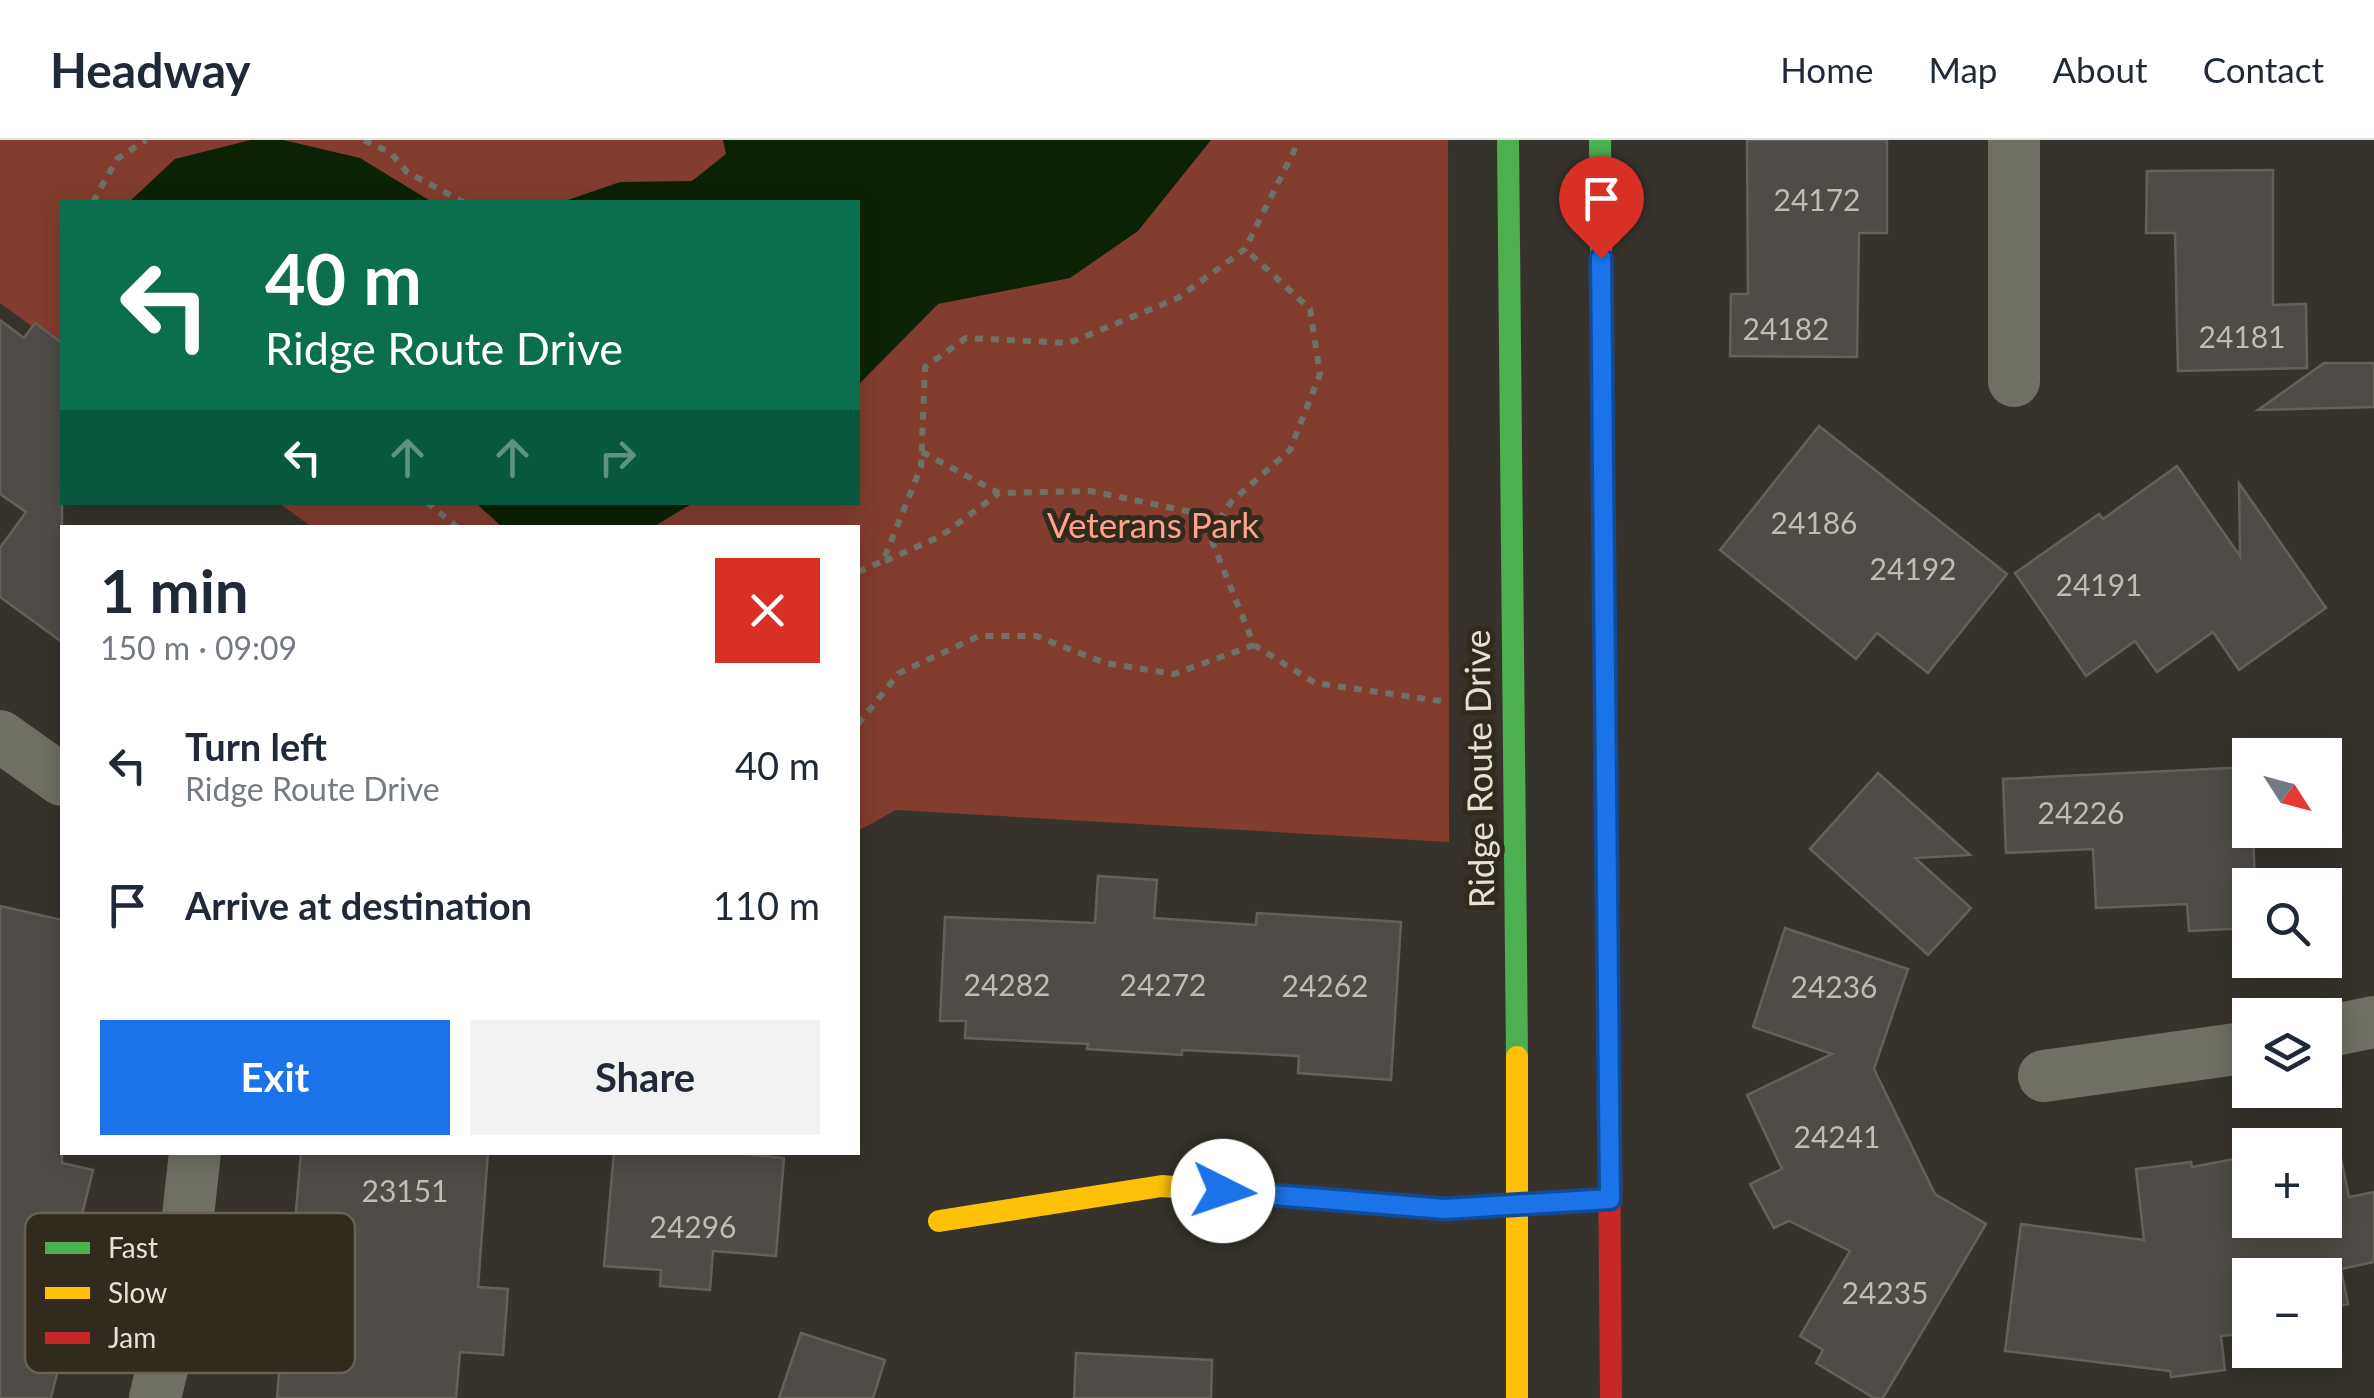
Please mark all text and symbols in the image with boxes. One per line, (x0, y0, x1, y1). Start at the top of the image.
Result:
text: Headway (50, 41, 251, 98)
text: Home (1780, 48, 1873, 90)
text: Map (1928, 48, 1997, 90)
text: About (2052, 48, 2148, 90)
text: Contact (2203, 48, 2324, 90)
pin (1559, 156, 1644, 259)
icon: arrive (1574, 171, 1629, 226)
house number: 24172 (1773, 181, 1861, 217)
text: 40 m (265, 236, 422, 320)
icon: left (100, 240, 230, 370)
house number: 24182 (1742, 310, 1830, 346)
house number: 24181 (2198, 318, 2286, 354)
text: Ridge Route Drive (265, 321, 623, 375)
icon: left (275, 430, 330, 485)
icon: ahead (380, 430, 435, 485)
icon: ahead (485, 430, 540, 485)
icon: right (590, 430, 645, 485)
park label: Veterans Park (1047, 503, 1259, 545)
house number: 24186 (1770, 504, 1858, 540)
house number: 24192 (1869, 550, 1957, 586)
text: 1 min (100, 554, 249, 626)
button: close (715, 558, 820, 663)
house number: 24191 (2055, 566, 2143, 602)
text: 150 m · 09:09 (100, 628, 297, 667)
street label: Ridge Route Drive (1455, 629, 1501, 909)
text: Turn left (185, 723, 327, 769)
icon: left (100, 738, 155, 793)
north arrow (2232, 738, 2342, 848)
map controls (2232, 738, 2342, 1368)
text: 40 m (735, 742, 820, 788)
text: Ridge Route Drive (185, 769, 440, 808)
house number: 24226 (2037, 794, 2125, 830)
button: search (2232, 868, 2342, 978)
icon: arrive (100, 878, 155, 933)
text: Arrive at destination (185, 882, 532, 928)
text: 110 m (713, 882, 820, 928)
house number: 24282 (963, 966, 1051, 1002)
house number: 24272 (1119, 966, 1207, 1002)
house number: 24262 (1281, 967, 1369, 1003)
house number: 24236 (1790, 968, 1878, 1004)
button: layers (2232, 998, 2342, 1108)
button: Exit (100, 1020, 450, 1135)
button: Share (470, 1020, 820, 1135)
house number: 24241 (1793, 1118, 1881, 1154)
button: + (2232, 1128, 2342, 1238)
position arrow (1171, 1139, 1275, 1243)
house number: 23151 (361, 1172, 449, 1208)
house number: 24296 (649, 1208, 737, 1244)
legend (25, 1213, 355, 1373)
text: Fast (108, 1230, 158, 1264)
button: − (2232, 1258, 2342, 1368)
house number: 24235 (1841, 1274, 1929, 1310)
text: Slow (108, 1275, 167, 1309)
text: Jam (108, 1320, 156, 1354)

